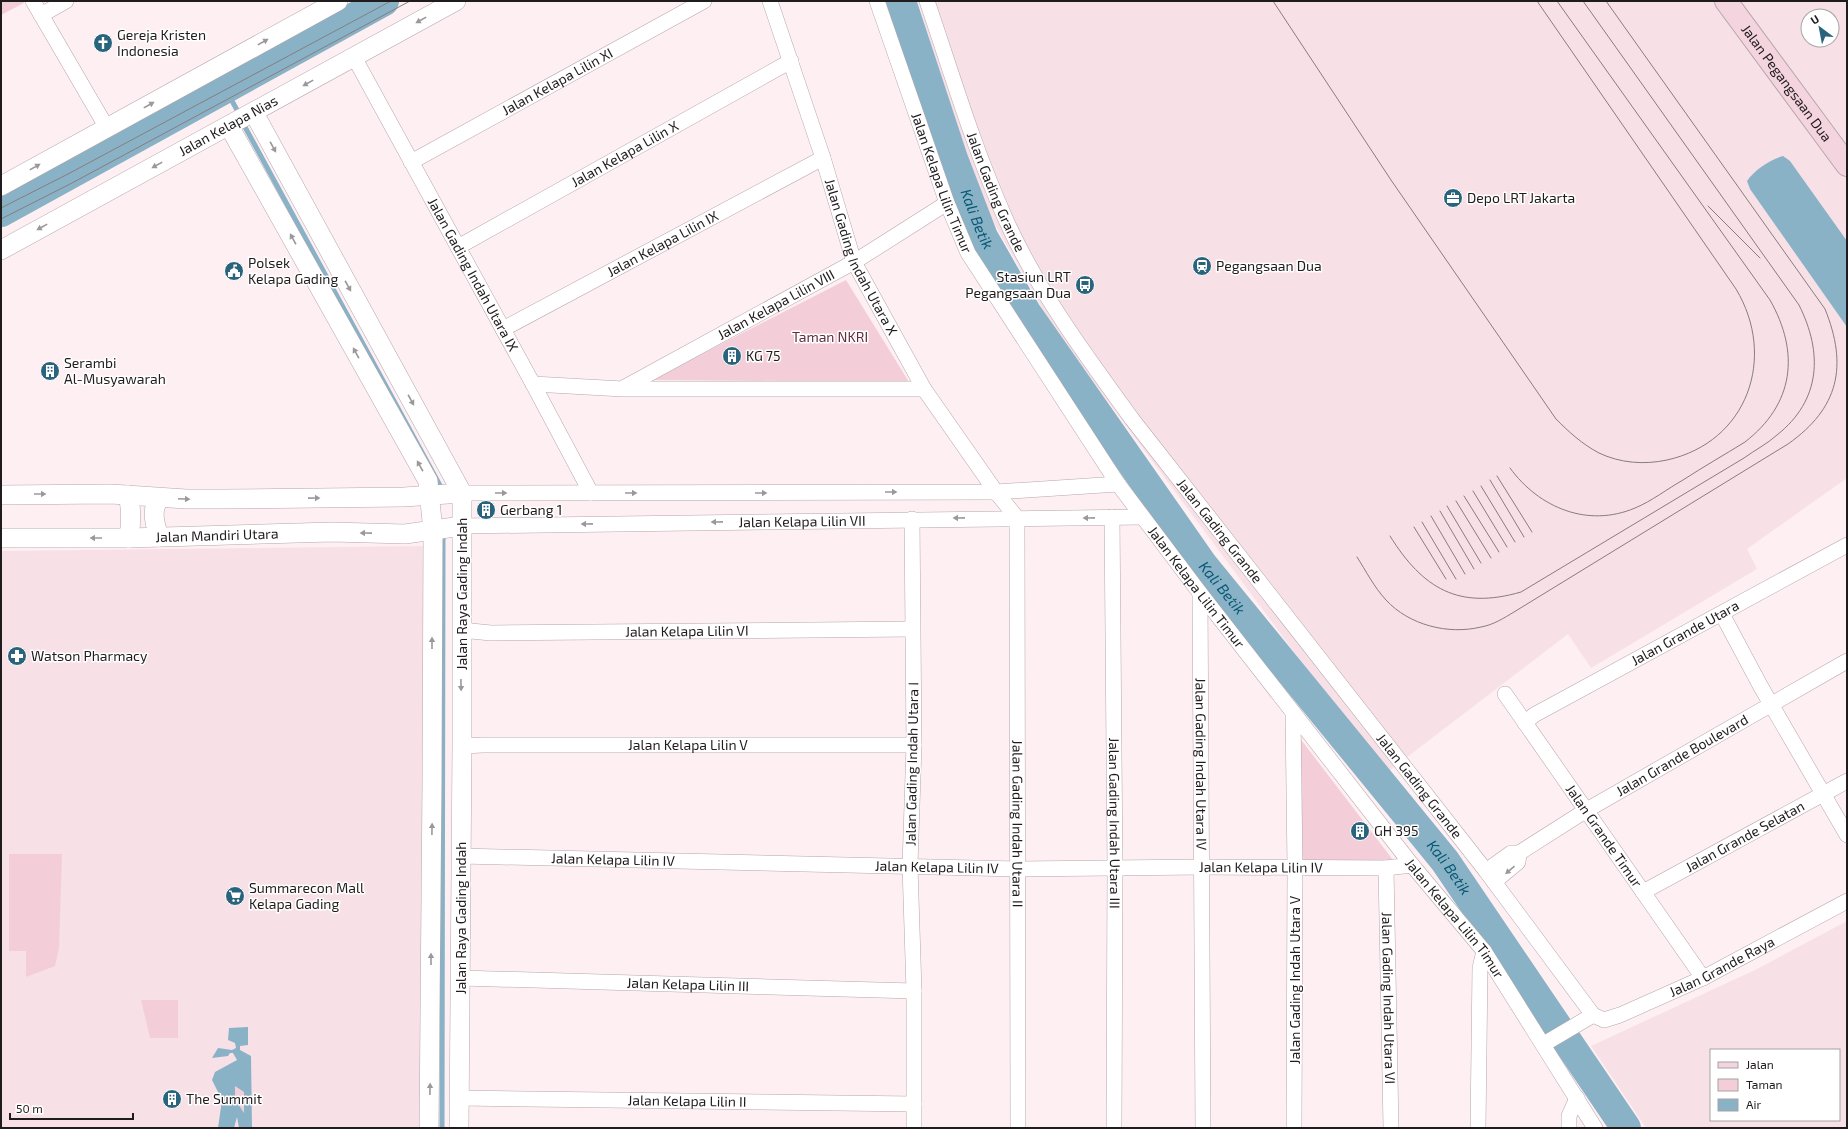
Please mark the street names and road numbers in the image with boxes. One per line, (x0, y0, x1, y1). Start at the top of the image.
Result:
street label: Jalan Pegangsaan Dua (1738, 21, 1836, 145)
street label: Jalan Kelapa Lilin XI (499, 44, 615, 118)
street label: Jalan Kelapa Nias (176, 91, 280, 159)
street label: Jalan Kelapa Lilin Timur (908, 110, 976, 256)
street label: Jalan Kelapa Lilin X (568, 116, 681, 190)
street label: Jalan Gading Grande (964, 129, 1029, 255)
street label: Jalan Gading Indah Utara X (822, 176, 902, 338)
street label: Jalan Gading Indah Utara IX (425, 195, 523, 354)
street label: Jalan Kelapa Lilin IX (604, 206, 721, 280)
street label: Jalan Kelapa Lilin VIII (714, 265, 837, 343)
street label: Jalan Gading Grande (1174, 475, 1266, 586)
street label: Jalan Kelapa Lilin VII (738, 512, 866, 530)
street label: Jalan Raya Gading Indah (453, 518, 470, 670)
street label: Jalan Kelapa Lilin Timur (1145, 523, 1249, 651)
street label: Jalan Mandiri Utara (155, 525, 279, 545)
street label: Jalan Grande Utara (1628, 596, 1742, 669)
street label: Jalan Kelapa Lilin VI (625, 622, 749, 640)
street label: Jalan Gading Indah Utara IV (1192, 678, 1210, 851)
street label: Jalan Gading Indah Utara I (902, 682, 921, 846)
street label: Jalan Grande Boulevard (1613, 710, 1751, 799)
street label: Jalan Gading Grande (1373, 730, 1466, 841)
street label: Jalan Kelapa Lilin V (628, 736, 748, 753)
street label: Jalan Gading Indah Utara III (1106, 737, 1124, 909)
street label: Jalan Gading Indah Utara II (1009, 740, 1027, 907)
street label: Jalan Grande Timur (1563, 781, 1646, 891)
street label: Jalan Grande Selatan (1682, 797, 1807, 875)
street label: Jalan Raya Gading Indah (452, 842, 469, 994)
street label: Jalan Kelapa Lilin IV (551, 849, 676, 869)
street label: Jalan Kelapa Lilin Timur (1402, 855, 1508, 981)
street label: Jalan Kelapa Lilin IV (875, 857, 999, 877)
street label: Jalan Kelapa Lilin IV (1199, 858, 1323, 876)
street label: Jalan Gading Indah Utara V (1286, 895, 1303, 1064)
street label: Jalan Gading Indah Utara VI (1379, 912, 1399, 1084)
street label: Jalan Grande Raya (1666, 932, 1777, 1000)
street label: Jalan Kelapa Lilin III (626, 974, 749, 994)
street label: Jalan Kelapa Lilin II (627, 1091, 747, 1110)

